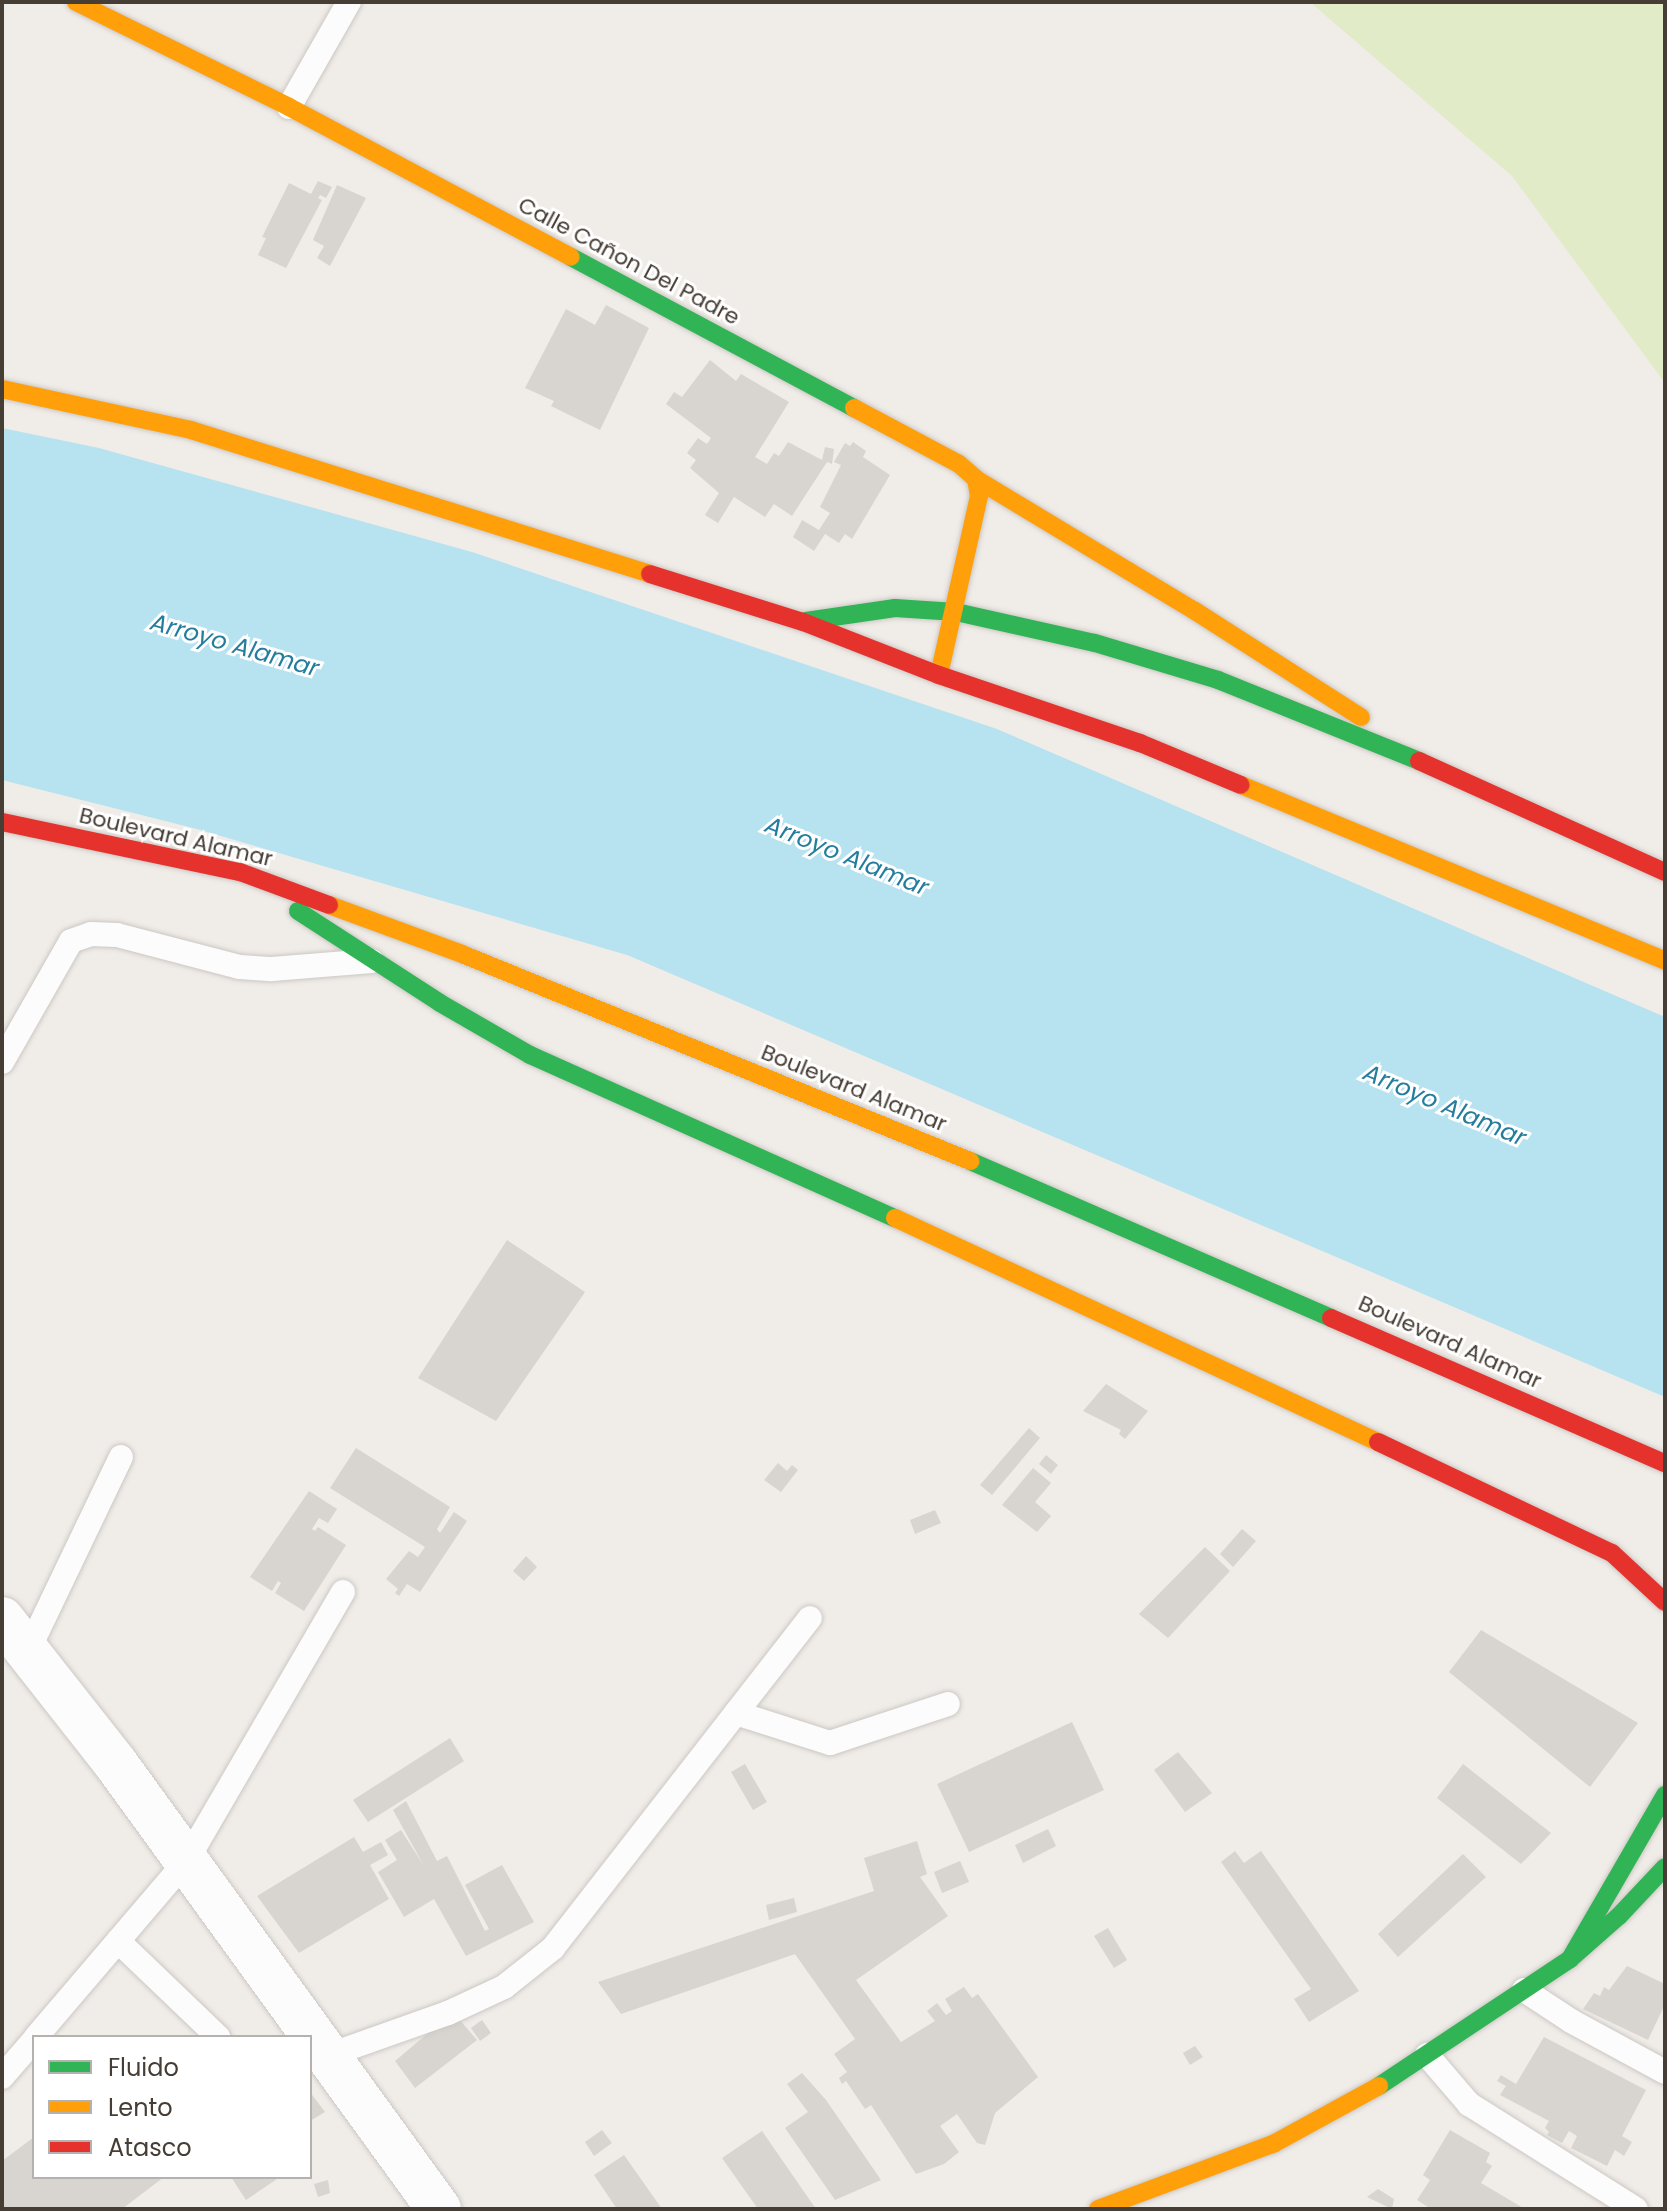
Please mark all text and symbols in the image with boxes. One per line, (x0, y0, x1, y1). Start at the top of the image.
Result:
street label: Calle Cañon Del Padre (514, 191, 744, 331)
water label: Arroyo Alamar (148, 607, 322, 683)
street label: Boulevard Alamar (77, 802, 275, 872)
water label: Arroyo Alamar (761, 810, 933, 902)
street label: Boulevard Alamar (757, 1039, 951, 1137)
water label: Arroyo Alamar (1359, 1058, 1531, 1152)
street label: Boulevard Alamar (1354, 1290, 1546, 1394)
legend (32, 2035, 312, 2179)
text: Fluido (108, 2051, 179, 2084)
text: Lento (108, 2091, 173, 2124)
text: Atasco (108, 2131, 192, 2164)

